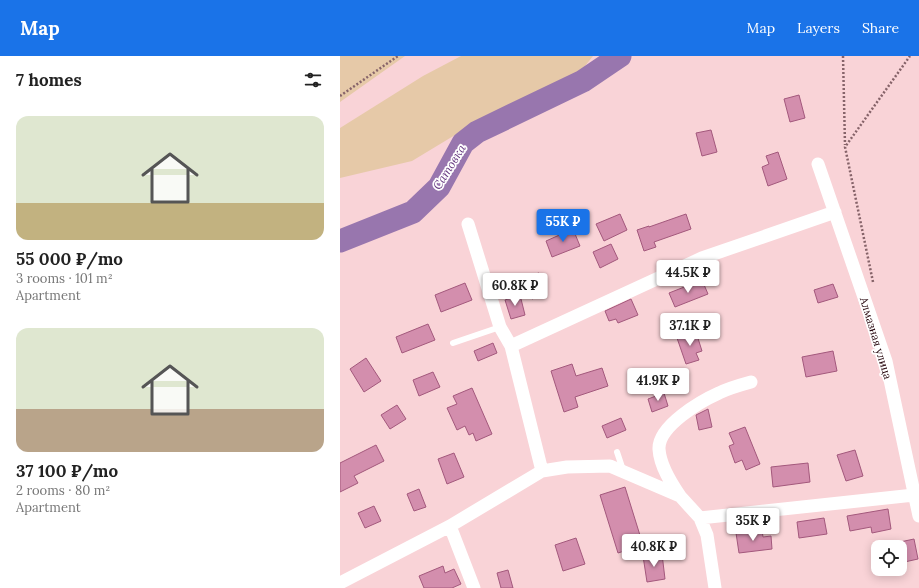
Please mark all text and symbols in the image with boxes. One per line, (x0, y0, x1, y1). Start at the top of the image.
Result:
text: Map (20, 16, 60, 40)
text: Map (747, 19, 775, 37)
text: Layers (797, 19, 840, 37)
text: Share (862, 19, 899, 37)
text: 7 homes (16, 69, 82, 91)
icon: filters (302, 69, 324, 91)
water label: Сатовка (429, 141, 469, 192)
icon: home (134, 142, 206, 214)
pin: 55K ₽ (535, 209, 591, 243)
text: 55K ₽ (546, 213, 580, 230)
text: 55 000 ₽/mo (16, 248, 123, 270)
pin: 44.5K ₽ (651, 260, 725, 294)
text: 44.5K ₽ (665, 264, 711, 281)
text: 3 rooms · 101 m² (16, 270, 113, 287)
pin: 60.8K ₽ (478, 273, 552, 307)
text: 60.8K ₽ (492, 277, 538, 294)
text: Apartment (16, 287, 81, 304)
street label: Алмазная улица (857, 294, 895, 381)
pin: 37.1K ₽ (653, 313, 727, 347)
text: 37.1K ₽ (669, 317, 711, 334)
icon: home (134, 354, 206, 426)
pin: 41.9K ₽ (621, 368, 695, 402)
text: 41.9K ₽ (636, 372, 680, 389)
text: 37 100 ₽/mo (16, 460, 118, 482)
text: 2 rooms · 80 m² (16, 482, 110, 499)
text: Apartment (16, 499, 81, 516)
pin: 35K ₽ (725, 508, 781, 542)
text: 35K ₽ (735, 512, 771, 529)
pin: 40.8K ₽ (617, 534, 691, 568)
text: 40.8K ₽ (631, 538, 677, 555)
map controls (871, 540, 907, 576)
button: locate (871, 540, 907, 576)

